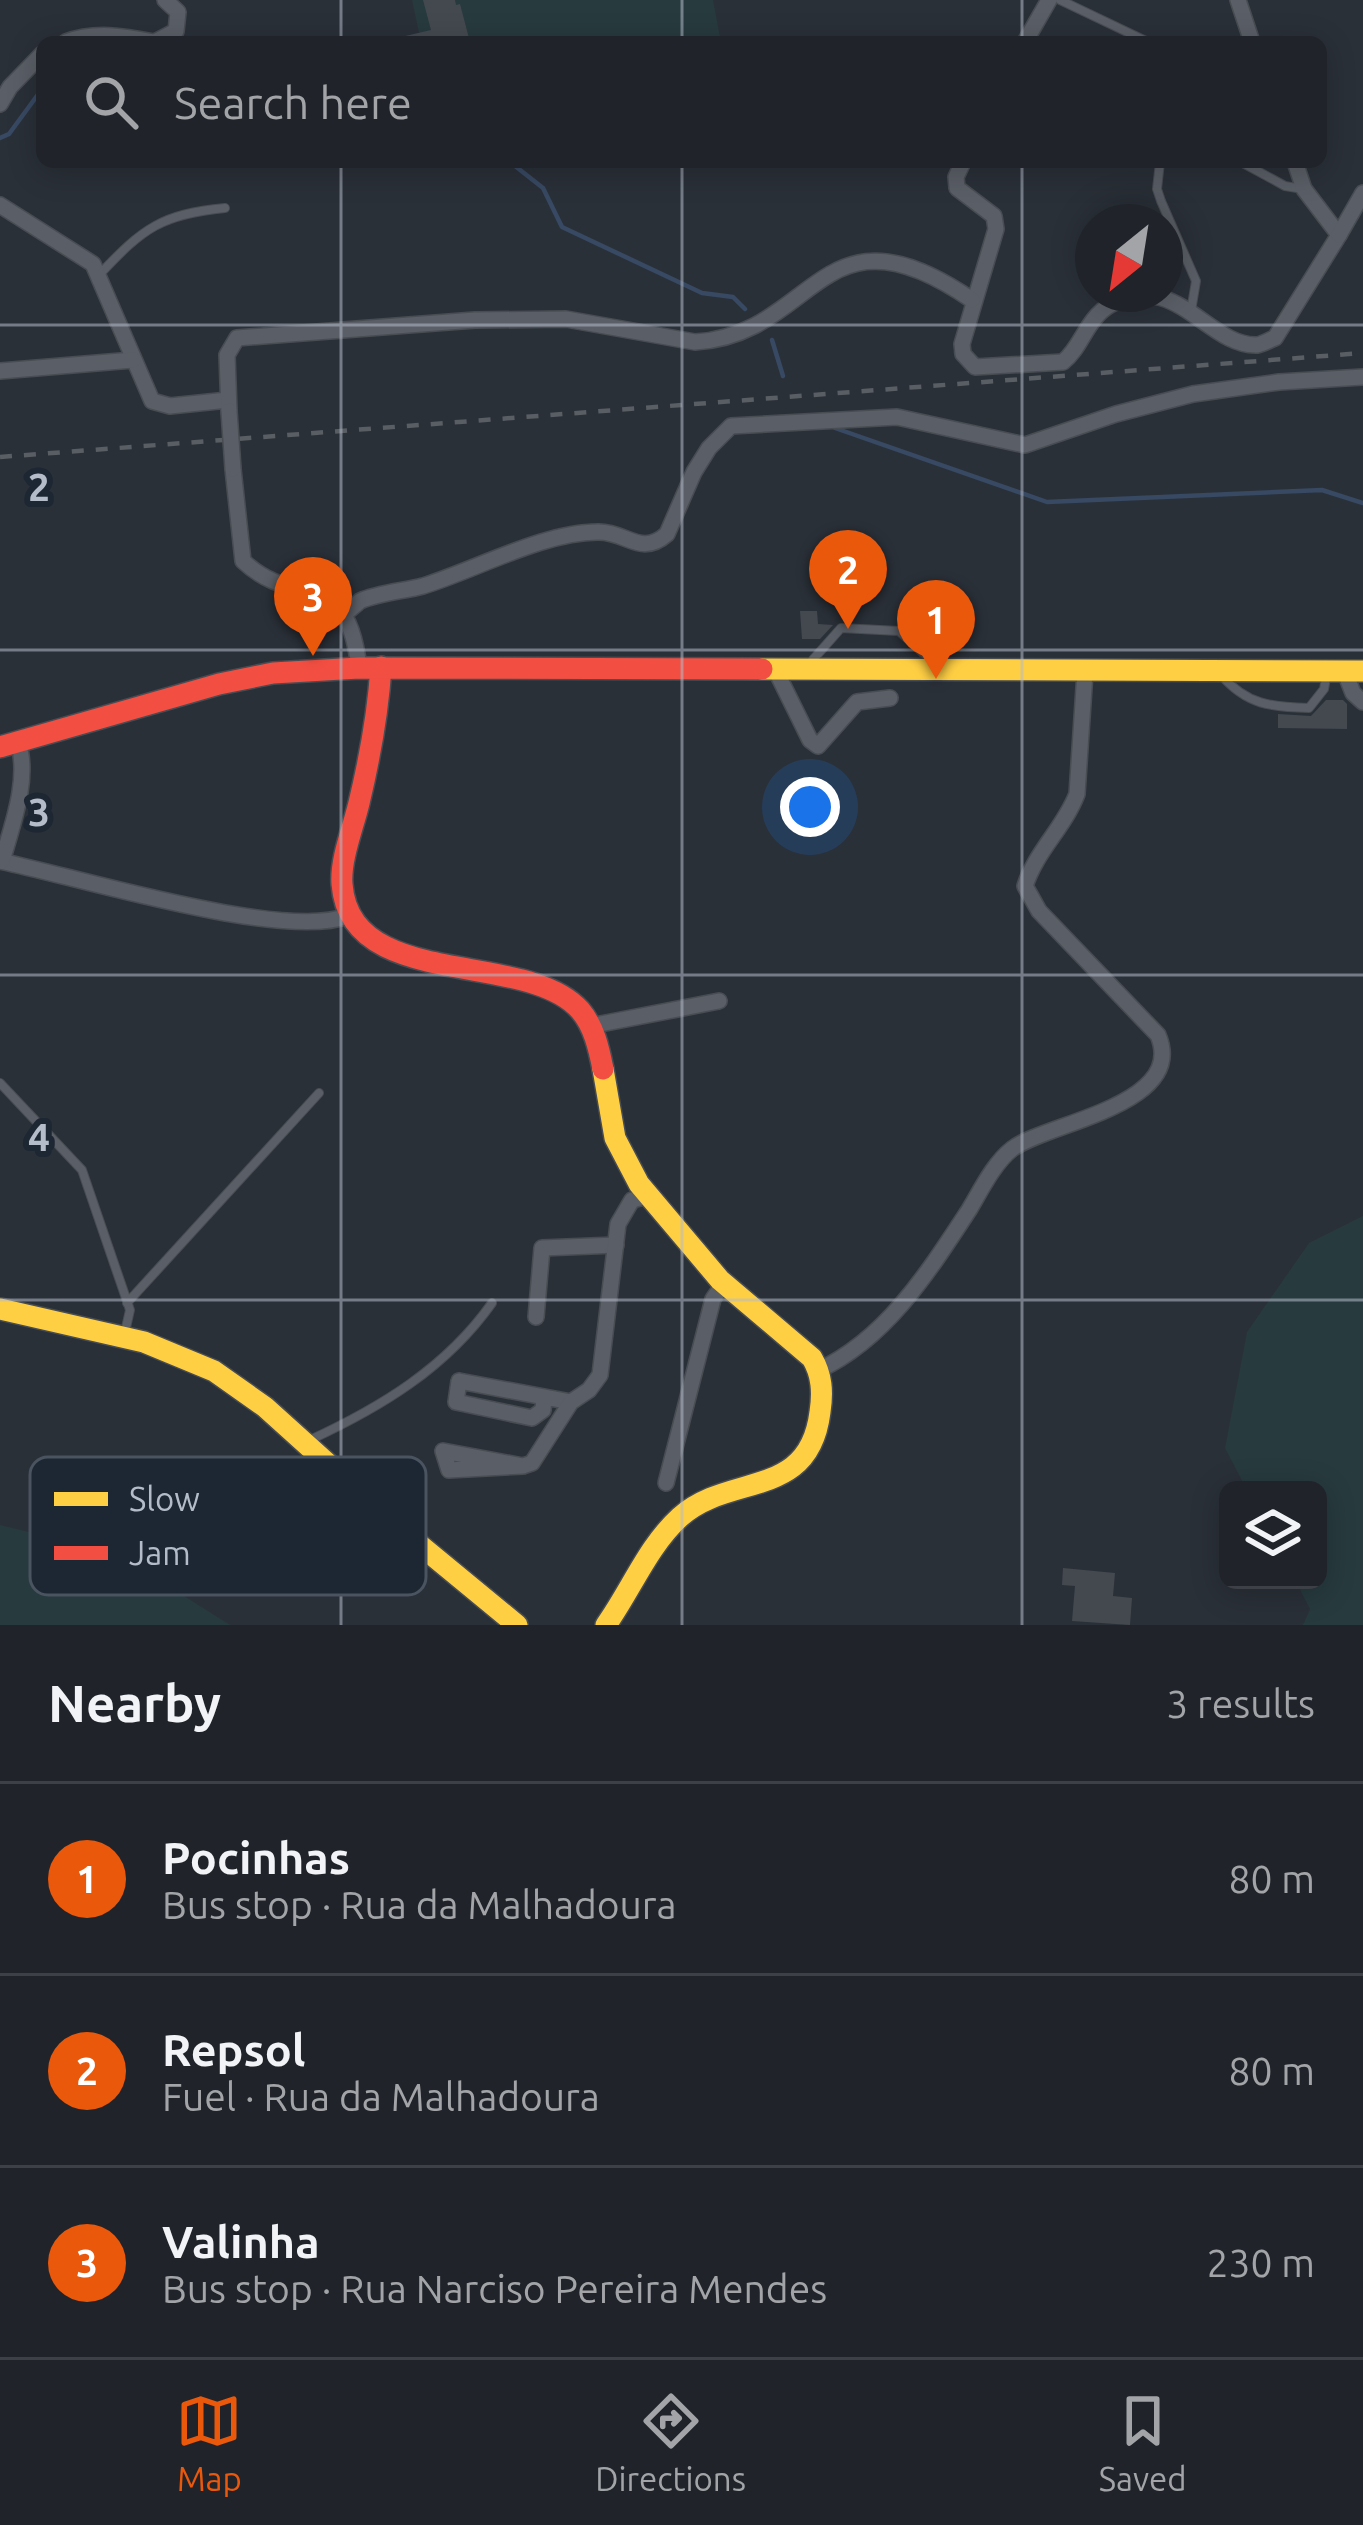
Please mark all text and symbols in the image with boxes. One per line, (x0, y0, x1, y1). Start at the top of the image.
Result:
search box (36, 36, 1327, 168)
icon: search (78, 69, 144, 135)
text: Search here (174, 77, 412, 128)
north arrow (1075, 204, 1183, 312)
text: 2 (28, 465, 50, 508)
pin: 2 (809, 530, 887, 629)
pin: 3 (274, 557, 352, 656)
pin: 1 (897, 580, 975, 679)
your location (780, 777, 840, 837)
text: 3 (28, 790, 50, 833)
text: 4 (28, 1115, 50, 1158)
legend (30, 1457, 426, 1595)
text: Slow (129, 1480, 200, 1517)
map controls (1219, 1481, 1327, 1589)
button: layers (1219, 1481, 1327, 1589)
text: Jam (129, 1534, 191, 1571)
text: Nearby (48, 1674, 221, 1732)
text: 3 results (1166, 1682, 1315, 1725)
text: Pocinhas (162, 1832, 350, 1883)
text: 1 (76, 1857, 98, 1900)
text: 80 m (1228, 1857, 1315, 1900)
text: Bus stop · Rua da Malhadoura (162, 1883, 677, 1926)
text: Repsol (162, 2024, 305, 2075)
text: 2 (76, 2049, 98, 2092)
text: 80 m (1228, 2049, 1315, 2092)
text: Fuel · Rua da Malhadoura (162, 2075, 600, 2118)
text: Valinha (162, 2216, 320, 2267)
text: 3 (76, 2241, 98, 2284)
text: 230 m (1206, 2241, 1315, 2284)
text: Bus stop · Rua Narciso Pereira Mendes (162, 2267, 827, 2310)
tab: Map (176, 2388, 242, 2497)
tab: Directions (595, 2388, 746, 2497)
tab: Saved (1099, 2388, 1187, 2497)

